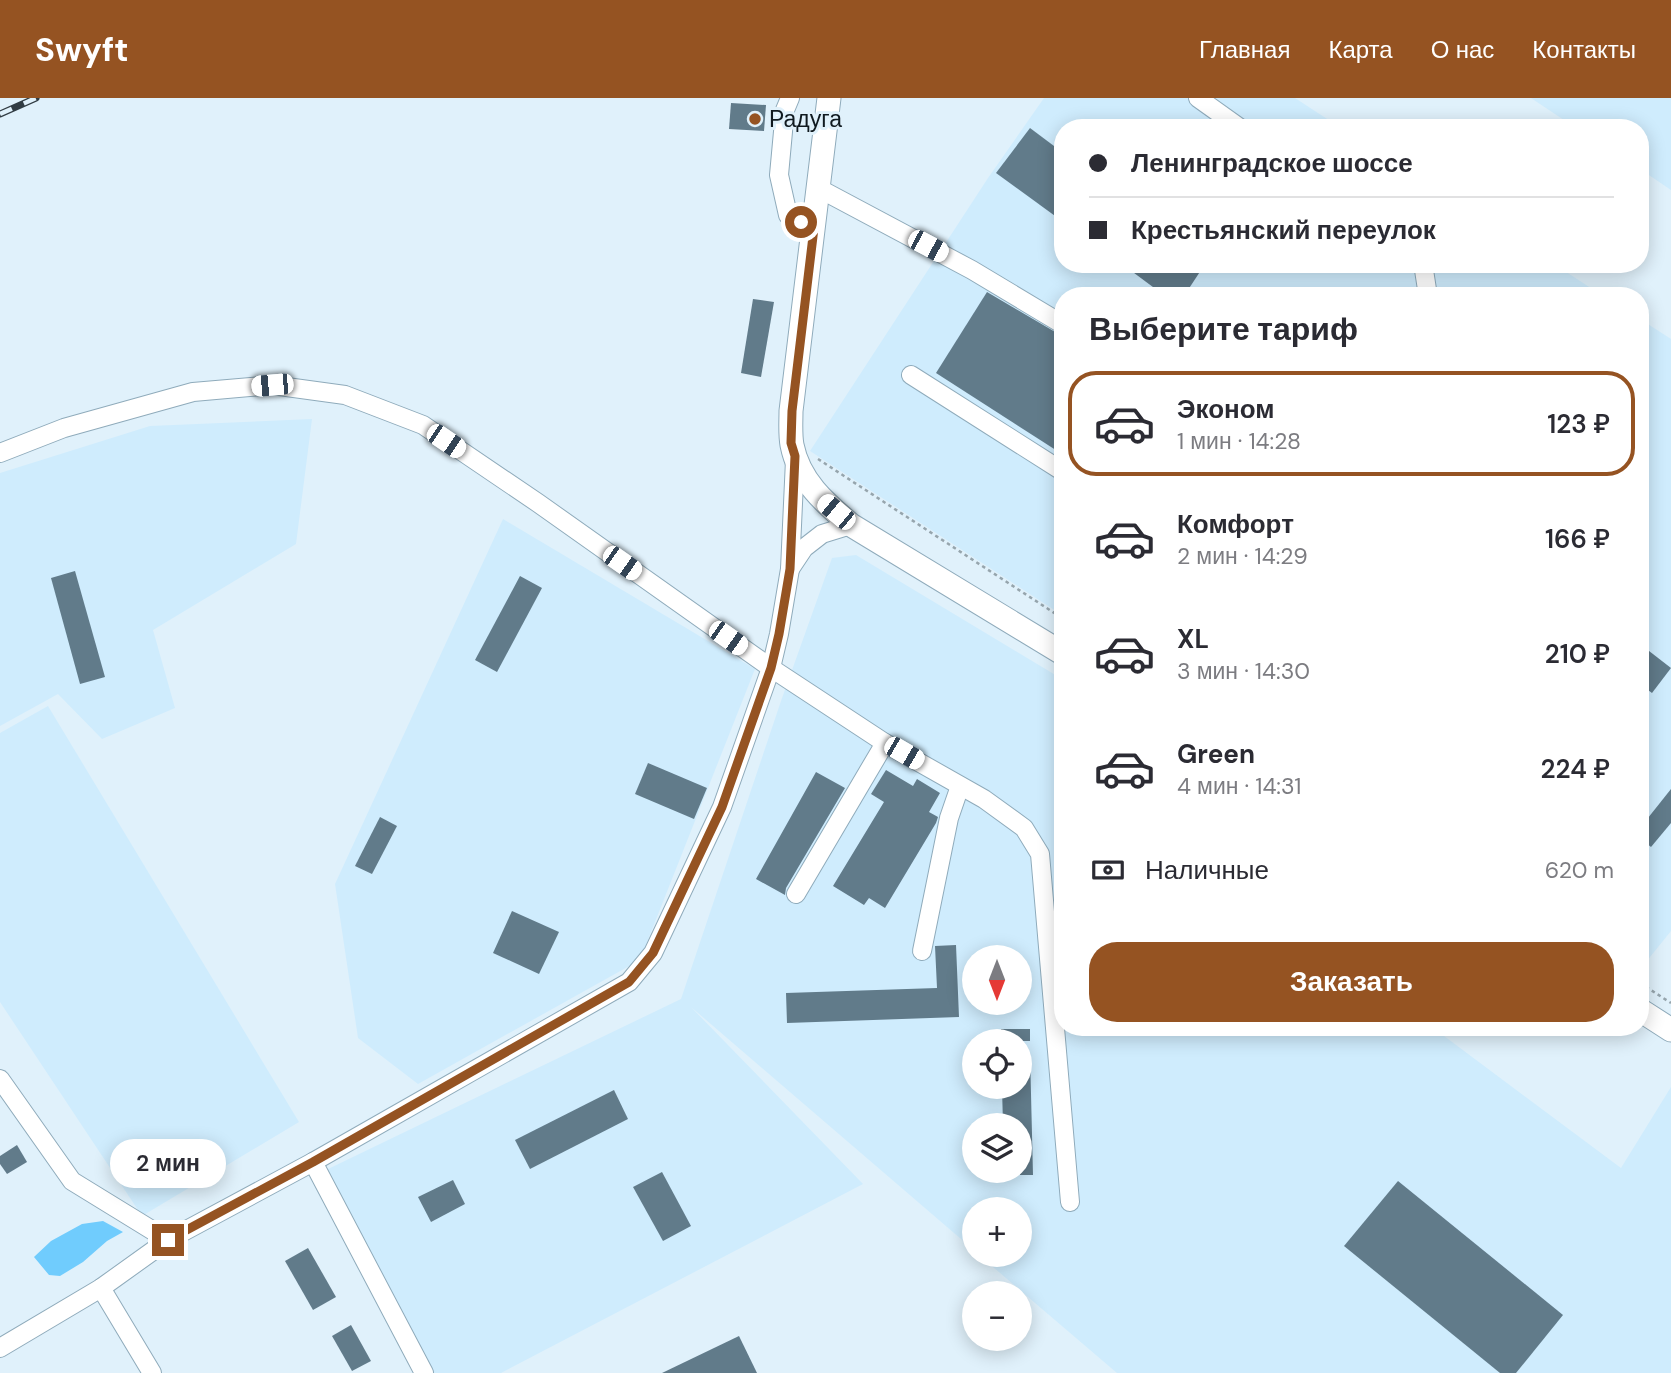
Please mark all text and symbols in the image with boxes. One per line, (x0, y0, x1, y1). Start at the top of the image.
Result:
text: Swyft (35, 28, 128, 71)
text: Главная (1199, 34, 1290, 65)
text: Карта (1328, 34, 1393, 65)
text: О нас (1431, 34, 1494, 65)
text: Контакты (1532, 34, 1636, 65)
place label: Радуга (769, 104, 842, 134)
marker: Радуга (747, 111, 763, 127)
text: Ленинградское шоссе (1131, 146, 1413, 180)
route start (785, 206, 817, 238)
text: Крестьянский переулок (1131, 213, 1436, 247)
car (905, 227, 952, 265)
text: Выберите тариф (1089, 308, 1358, 350)
car (251, 373, 294, 397)
icon: car (1093, 392, 1156, 455)
text: Эконом (1177, 392, 1275, 426)
text: 123 ₽ (1547, 407, 1610, 441)
car (423, 421, 470, 461)
text: 1 мин · 14:28 (1177, 426, 1301, 456)
car (814, 490, 859, 534)
icon: car (1093, 507, 1156, 570)
text: Комфорт (1177, 507, 1294, 541)
text: 166 ₽ (1545, 522, 1610, 556)
text: 2 мин · 14:29 (1177, 541, 1308, 571)
car (599, 542, 646, 584)
car (705, 617, 752, 659)
icon: car (1093, 622, 1156, 685)
text: XL (1177, 622, 1209, 656)
text: 210 ₽ (1545, 637, 1610, 671)
text: 3 мин · 14:30 (1177, 656, 1310, 686)
car (881, 733, 928, 773)
icon: car (1093, 737, 1156, 800)
text: Green (1177, 737, 1255, 771)
text: 224 ₽ (1541, 752, 1610, 786)
text: 4 мин · 14:31 (1177, 771, 1301, 801)
icon: cash (1089, 851, 1127, 889)
text: Наличные (1145, 853, 1269, 887)
text: 620 m (1545, 855, 1614, 885)
button: Заказать (1089, 942, 1614, 1022)
north arrow (962, 945, 1032, 1015)
map controls (962, 945, 1032, 1351)
button: locate (962, 1029, 1032, 1099)
button: layers (962, 1113, 1032, 1183)
callout: 2 мин (110, 1138, 226, 1188)
text: 2 мин (136, 1148, 200, 1178)
button: + (962, 1197, 1032, 1267)
route end (152, 1224, 184, 1256)
button: − (962, 1281, 1032, 1351)

